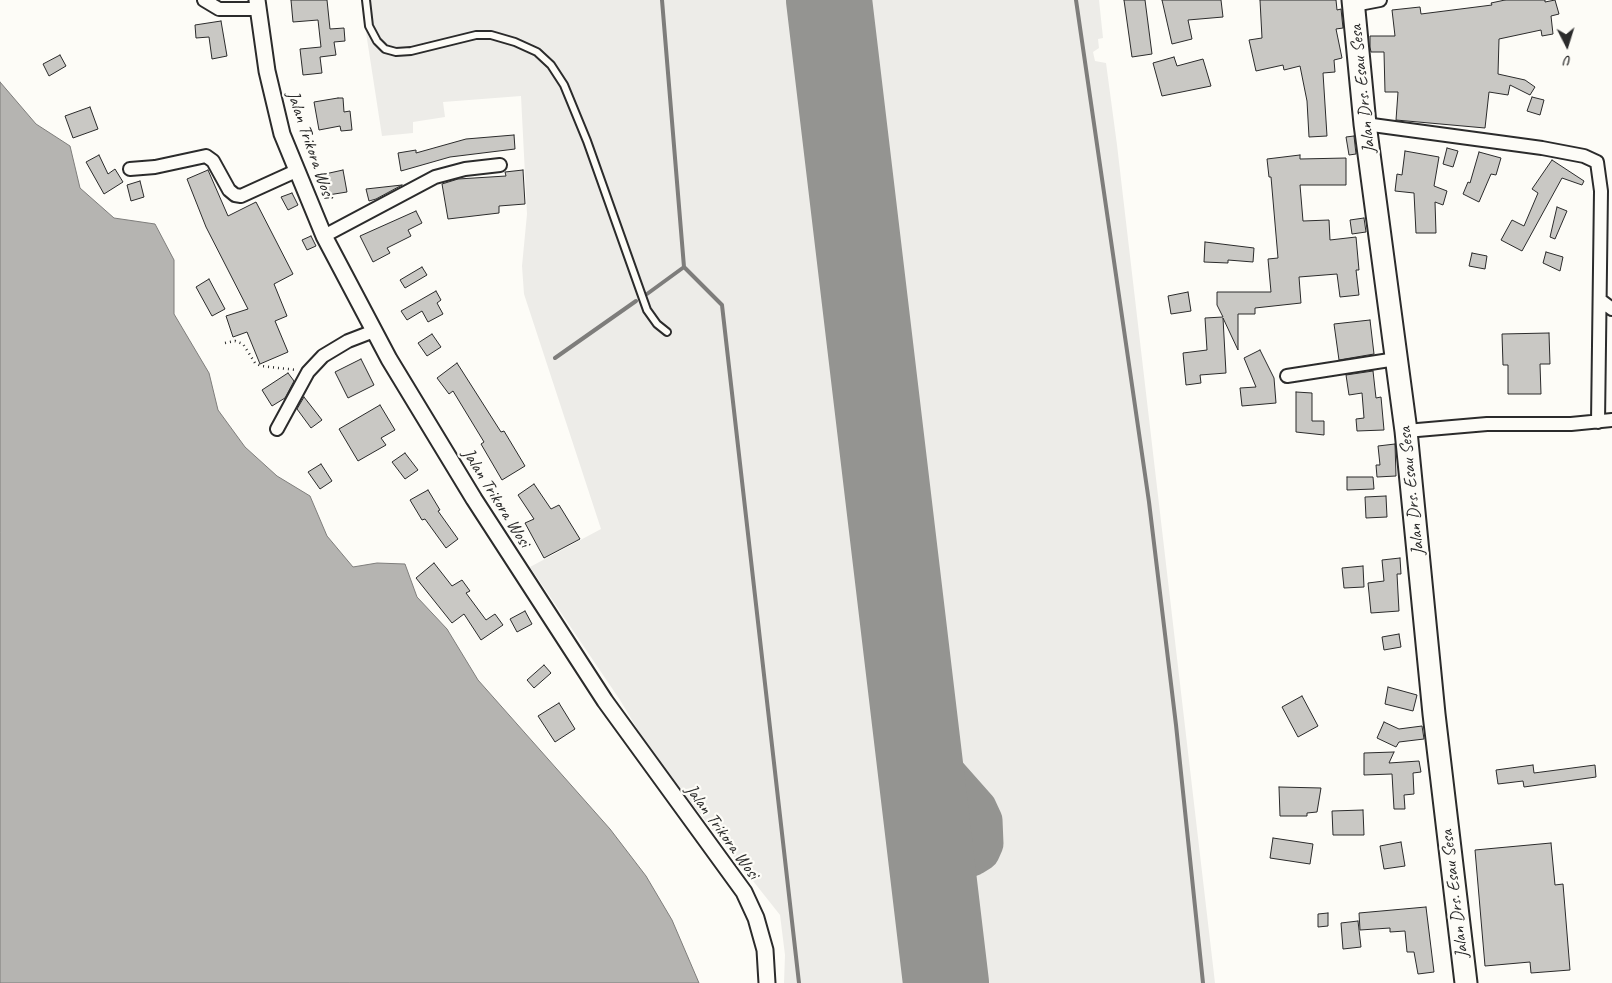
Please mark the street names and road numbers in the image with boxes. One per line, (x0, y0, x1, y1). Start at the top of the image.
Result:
street label: Jalan Drs. Esau Sesa (1346, 24, 1380, 154)
street label: Jalan Trikora Wosi (281, 88, 339, 202)
street label: Jalan Drs. Esau Sesa (1395, 426, 1429, 556)
street label: Jalan Trikora Wosi (457, 445, 535, 551)
street label: Jalan Trikora Wosi (680, 780, 764, 884)
street label: Jalan Drs. Esau Sesa (1436, 829, 1474, 959)

